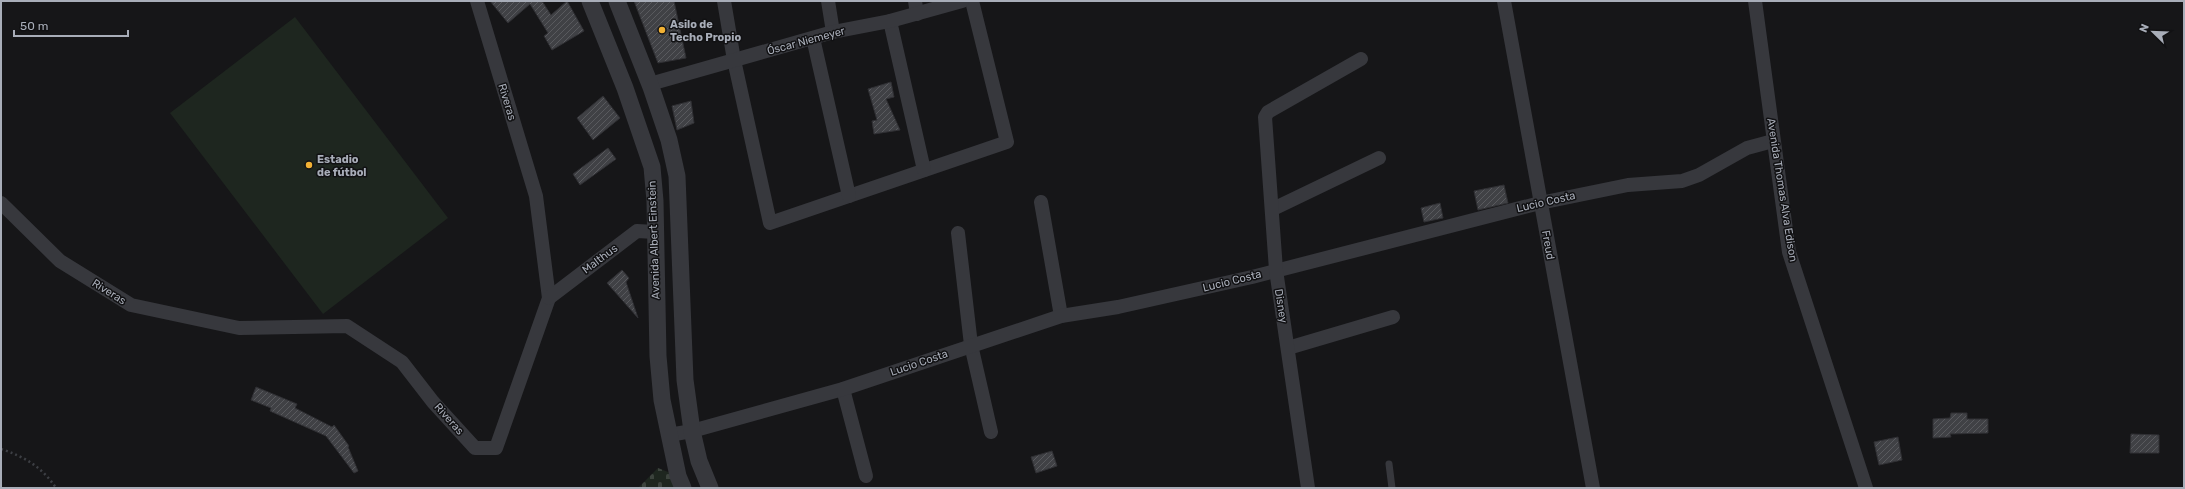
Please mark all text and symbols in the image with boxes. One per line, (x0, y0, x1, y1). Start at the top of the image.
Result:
scale bar (14, 12, 128, 38)
north arrow (2133, 12, 2173, 52)
place label: Asilo de Techo Propio (670, 18, 741, 44)
text: 50 m (20, 19, 48, 33)
text: N (2137, 22, 2152, 34)
street label: Óscar Niemeyer (766, 24, 847, 58)
marker: Asilo de Techo Propio (657, 25, 667, 35)
street label: Riveras (495, 82, 519, 122)
street label: Avenida Thomas Alva Edison (1764, 117, 1800, 263)
place label: Estadio de fútbol (317, 153, 367, 179)
marker: Estadio de fútbol (304, 160, 314, 170)
street label: Avenida Albert Einstein (645, 180, 663, 300)
street label: Lucio Costa (1515, 189, 1577, 215)
street label: Freud (1539, 229, 1557, 261)
street label: Malthus (580, 241, 620, 276)
street label: Lucio Costa (1201, 267, 1263, 295)
street label: Riveras (90, 276, 129, 308)
street label: Disney (1272, 288, 1290, 324)
street label: Lucio Costa (889, 347, 949, 379)
street label: Riveras (432, 401, 467, 438)

